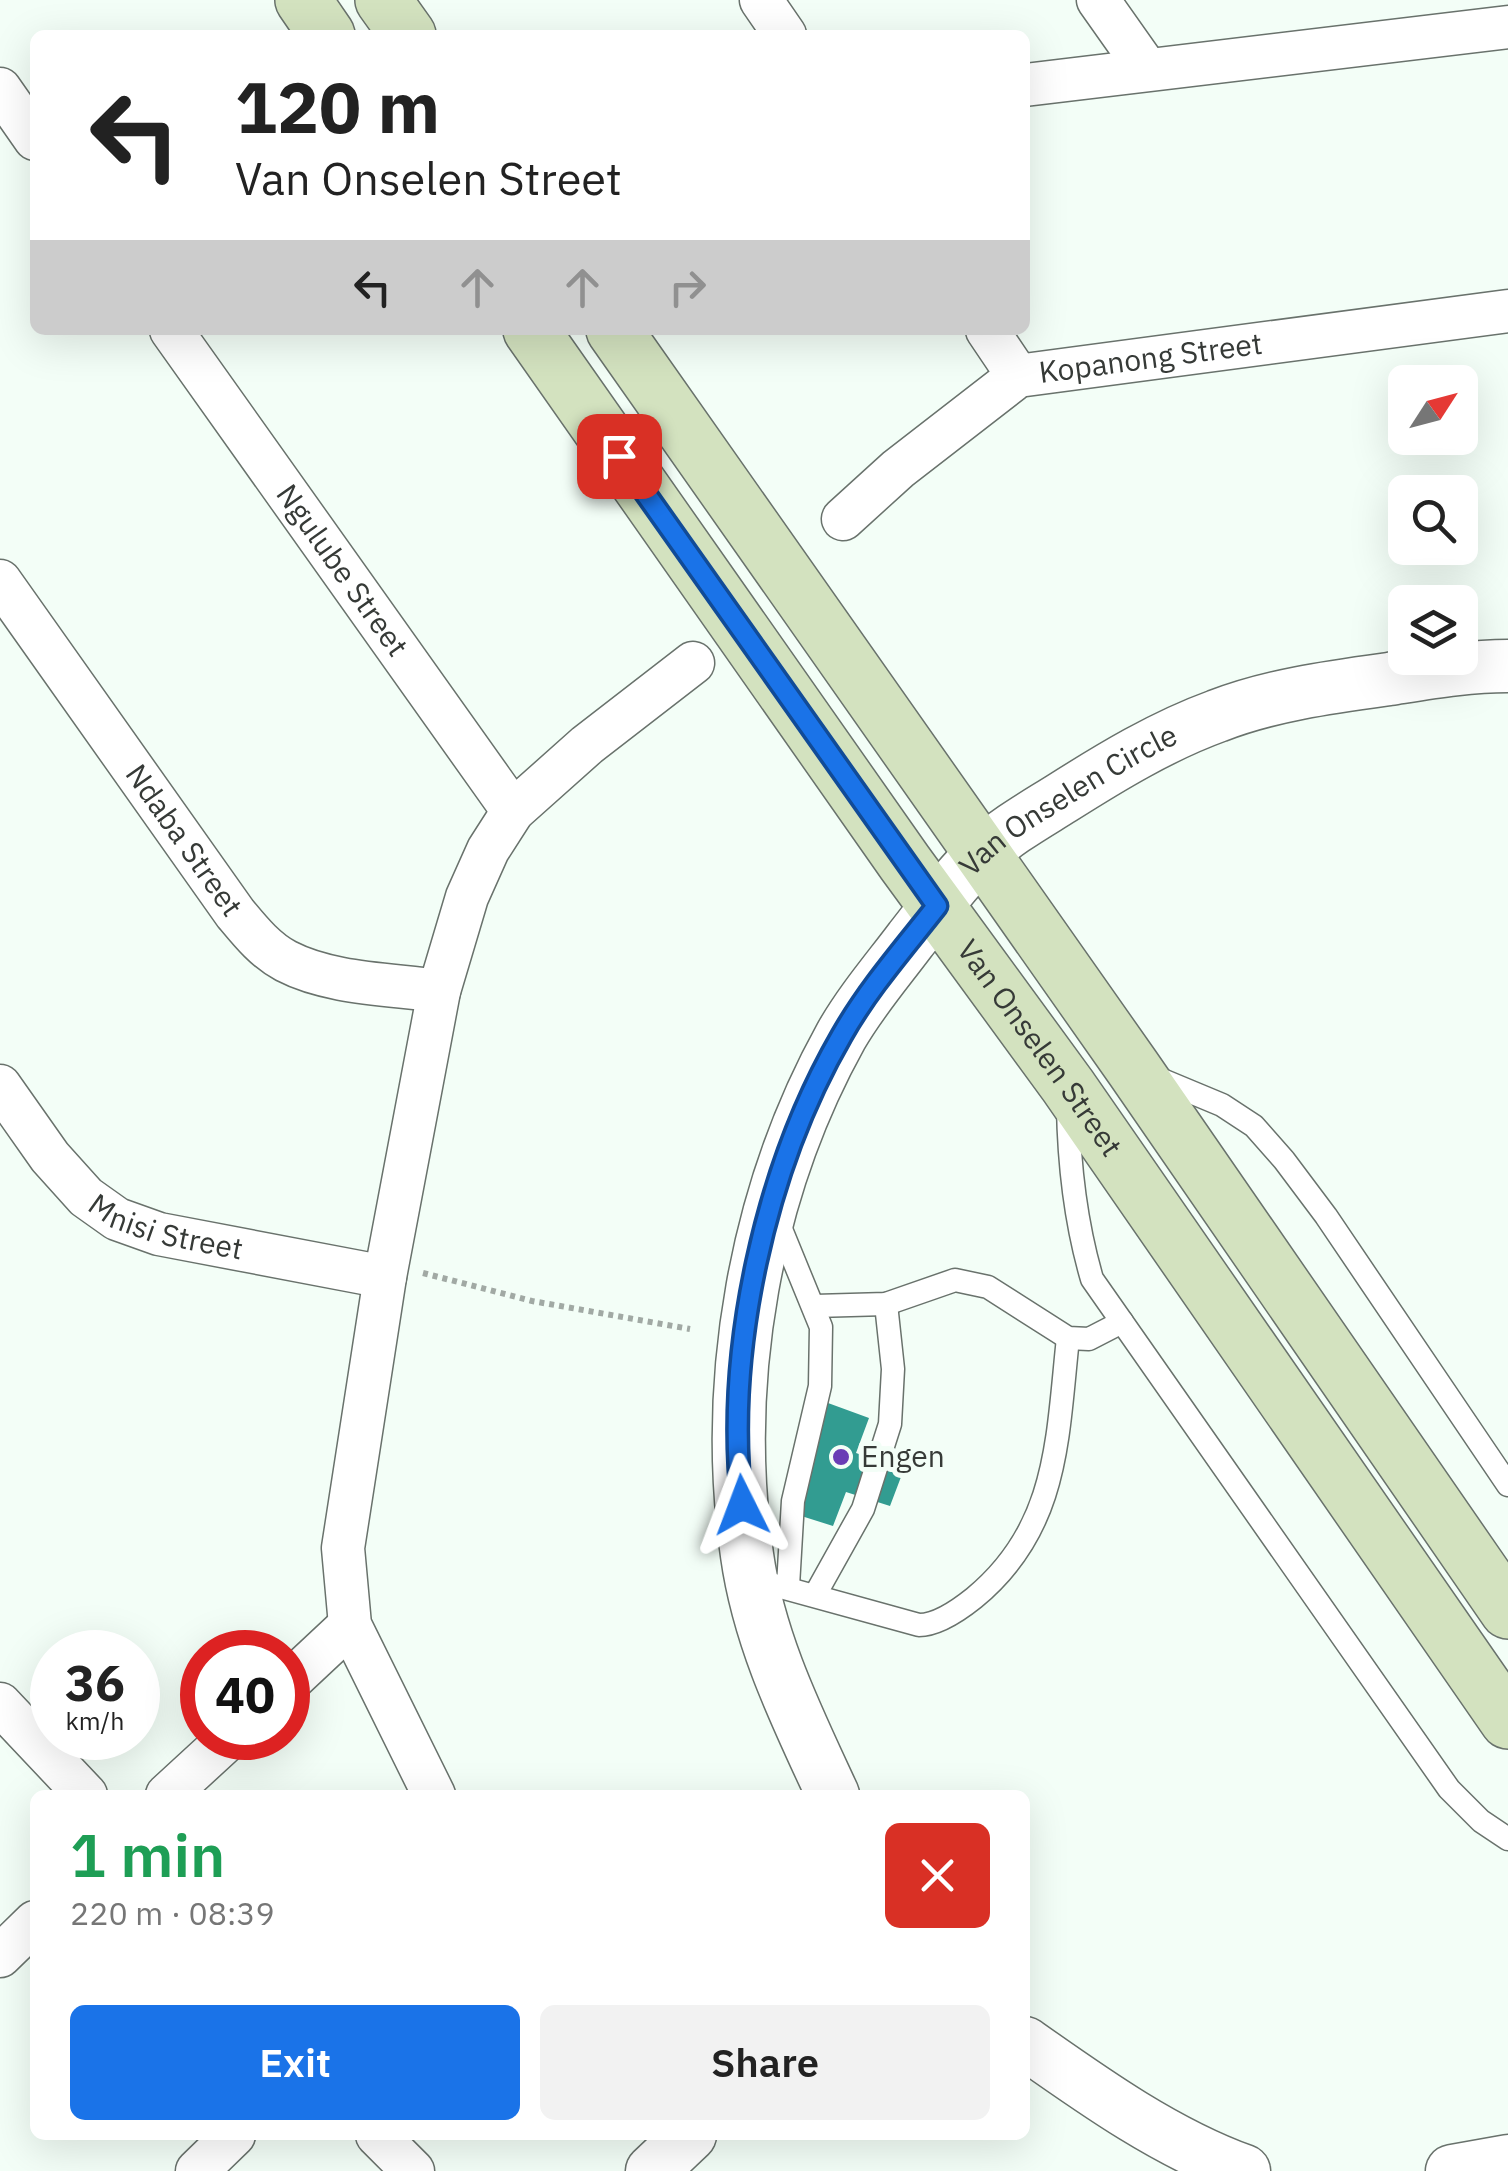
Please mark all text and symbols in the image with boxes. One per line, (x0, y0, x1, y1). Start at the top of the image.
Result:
text: 120 m (235, 61, 440, 152)
icon: left (70, 70, 200, 200)
text: Van Onselen Street (235, 149, 622, 207)
icon: left (345, 260, 400, 315)
icon: ahead (450, 260, 505, 315)
icon: ahead (555, 260, 610, 315)
icon: right (660, 260, 715, 315)
street label: Kopanong Street (1037, 323, 1264, 391)
north arrow (1388, 365, 1478, 455)
map controls (1388, 365, 1478, 675)
pin (577, 414, 662, 499)
icon: arrive (592, 429, 647, 484)
button: search (1388, 475, 1478, 565)
street label: Ngulube Street (269, 476, 418, 663)
button: layers (1388, 585, 1478, 675)
street label: Van Onselen Circle (950, 715, 1183, 884)
street label: Ndaba Street (118, 756, 252, 923)
street label: Van Onselen Street (949, 931, 1132, 1163)
street label: Mnisi Street (81, 1184, 246, 1268)
place label: Engen (861, 1436, 945, 1475)
marker: Engen (830, 1446, 852, 1468)
position arrow (690, 1453, 794, 1557)
speed limit sign: 40 (180, 1630, 310, 1760)
text: 36 (65, 1650, 125, 1715)
text: km/h (66, 1704, 124, 1737)
text: 1 min (70, 1815, 225, 1894)
button: close (885, 1823, 990, 1928)
text: 220 m · 08:39 (70, 1892, 275, 1934)
button: Exit (70, 2005, 520, 2120)
button: Share (540, 2005, 990, 2120)

